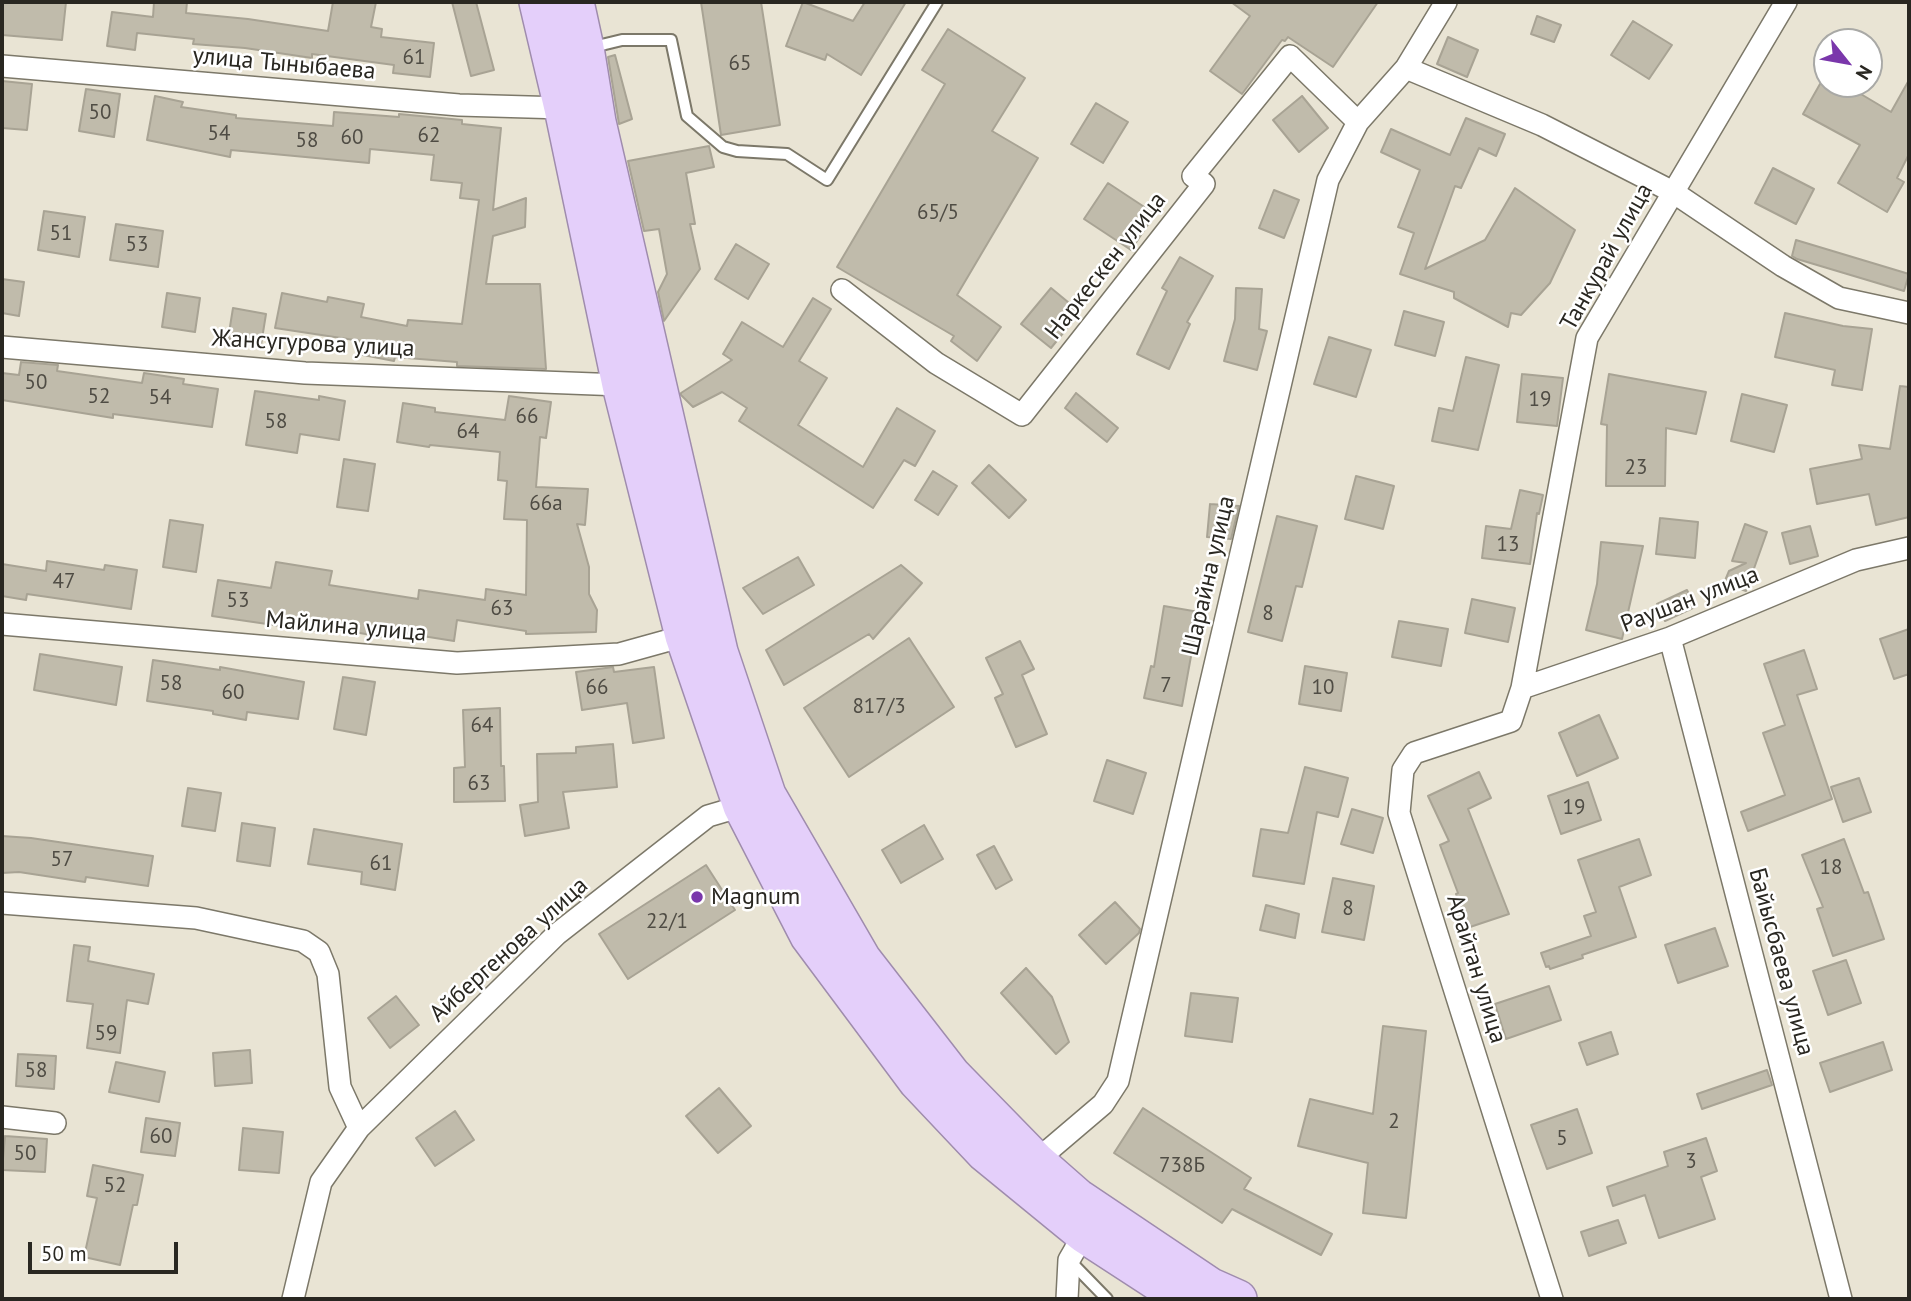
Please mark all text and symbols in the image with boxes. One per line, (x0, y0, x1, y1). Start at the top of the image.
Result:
north arrow (1813, 28, 1883, 98)
street label: улица Тыныбаева (191, 42, 377, 86)
house number: 61 (403, 45, 425, 71)
house number: 65 (729, 51, 751, 77)
text: N (1851, 61, 1878, 84)
house number: 50 (89, 100, 111, 126)
house number: 54 (208, 121, 230, 147)
house number: 62 (418, 123, 440, 149)
house number: 60 (341, 125, 363, 151)
house number: 58 (296, 128, 318, 154)
street label: Танкурай улица (1555, 178, 1659, 336)
street label: Наркескен улица (1040, 187, 1172, 345)
house number: 65/5 (917, 200, 959, 226)
house number: 51 (50, 221, 72, 247)
house number: 53 (126, 232, 148, 258)
street label: Жансугурова улица (211, 324, 415, 364)
house number: 50 (25, 370, 47, 396)
house number: 52 (88, 384, 110, 410)
house number: 54 (149, 385, 171, 411)
house number: 19 (1529, 387, 1551, 413)
house number: 66 (516, 404, 538, 430)
house number: 58 (265, 409, 287, 435)
house number: 64 (457, 419, 479, 445)
house number: 23 (1625, 455, 1647, 481)
house number: 66а (529, 491, 563, 517)
street label: Шарайна улица (1177, 493, 1241, 659)
house number: 13 (1497, 532, 1519, 558)
street label: Раушан улица (1617, 560, 1763, 640)
house number: 47 (53, 569, 75, 595)
house number: 53 (227, 588, 249, 614)
house number: 63 (491, 596, 513, 622)
house number: 8 (1262, 601, 1274, 627)
street label: Майлина улица (264, 606, 428, 648)
house number: 58 (160, 671, 182, 697)
house number: 7 (1160, 673, 1172, 699)
house number: 66 (586, 675, 608, 701)
house number: 10 (1312, 675, 1334, 701)
house number: 60 (222, 680, 244, 706)
house number: 817/3 (852, 694, 906, 720)
house number: 64 (471, 713, 493, 739)
house number: 63 (468, 771, 490, 797)
house number: 19 (1563, 795, 1585, 821)
house number: 57 (51, 847, 73, 873)
house number: 61 (370, 851, 392, 877)
house number: 18 (1820, 855, 1842, 881)
street label: Байысбаева улица (1742, 865, 1820, 1059)
street label: Айбергенова улица (424, 871, 594, 1029)
place label: Magnum (711, 883, 800, 911)
marker: Magnum (689, 889, 705, 905)
street label: Арайтан улица (1440, 891, 1512, 1047)
house number: 8 (1342, 896, 1354, 922)
house number: 22/1 (646, 909, 688, 935)
house number: 59 (95, 1021, 117, 1047)
house number: 58 (25, 1058, 47, 1084)
house number: 2 (1388, 1109, 1400, 1135)
house number: 60 (150, 1124, 172, 1150)
house number: 5 (1556, 1126, 1568, 1152)
house number: 50 (14, 1141, 36, 1167)
house number: 3 (1685, 1149, 1697, 1175)
house number: 738Б (1159, 1153, 1205, 1179)
house number: 52 (104, 1173, 126, 1199)
scale bar (32, 1228, 182, 1272)
text: 50 m (41, 1240, 87, 1267)

